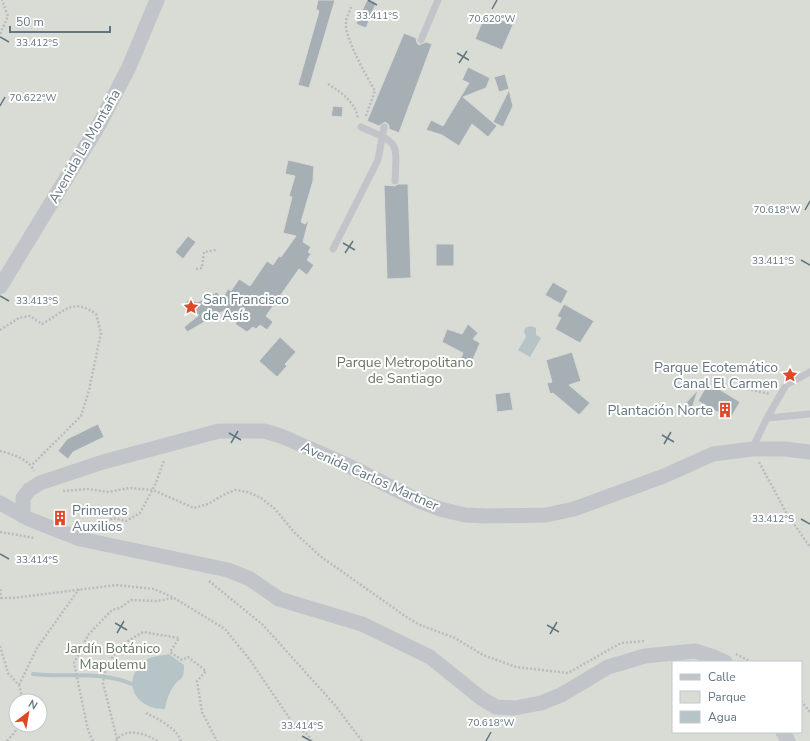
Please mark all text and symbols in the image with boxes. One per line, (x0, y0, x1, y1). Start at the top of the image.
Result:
scale bar (10, 8, 110, 34)
text: 33.411°S (356, 9, 398, 23)
text: 70.620°W (468, 12, 516, 26)
text: 50 m (16, 14, 44, 30)
text: 33.412°S (16, 36, 58, 50)
street label: Avenida La Montaña (44, 86, 125, 207)
text: 70.622°W (9, 91, 57, 105)
text: 70.618°W (753, 203, 801, 217)
text: 33.411°S (752, 254, 794, 268)
place label: San Francisco de Asís (203, 290, 289, 325)
text: 33.413°S (16, 294, 58, 308)
place icon: San Francisco de Asís (182, 298, 200, 316)
park label: Parque Metropolitano de Santiago (337, 353, 473, 388)
place label: Parque Ecotemático Canal El Carmen (654, 358, 778, 393)
place icon: Parque Ecotemático Canal El Carmen (781, 366, 799, 384)
place label: Plantación Norte (607, 401, 713, 420)
building icon: Plantación Norte (716, 401, 734, 419)
street label: Avenida Carlos Martner (298, 438, 442, 515)
place label: Primeros Auxilios (72, 501, 128, 536)
building icon: Primeros Auxilios (51, 509, 69, 527)
text: 33.412°S (752, 512, 794, 526)
text: 33.414°S (16, 553, 58, 567)
park label: Jardín Botánico Mapulemu (65, 639, 161, 674)
legend (672, 661, 802, 733)
text: Calle (708, 669, 736, 685)
text: Parque (708, 689, 746, 705)
north arrow (8, 693, 48, 733)
text: N (26, 696, 40, 713)
text: Agua (708, 709, 737, 725)
text: 70.618°W (467, 716, 515, 730)
text: 33.414°S (281, 719, 323, 733)

